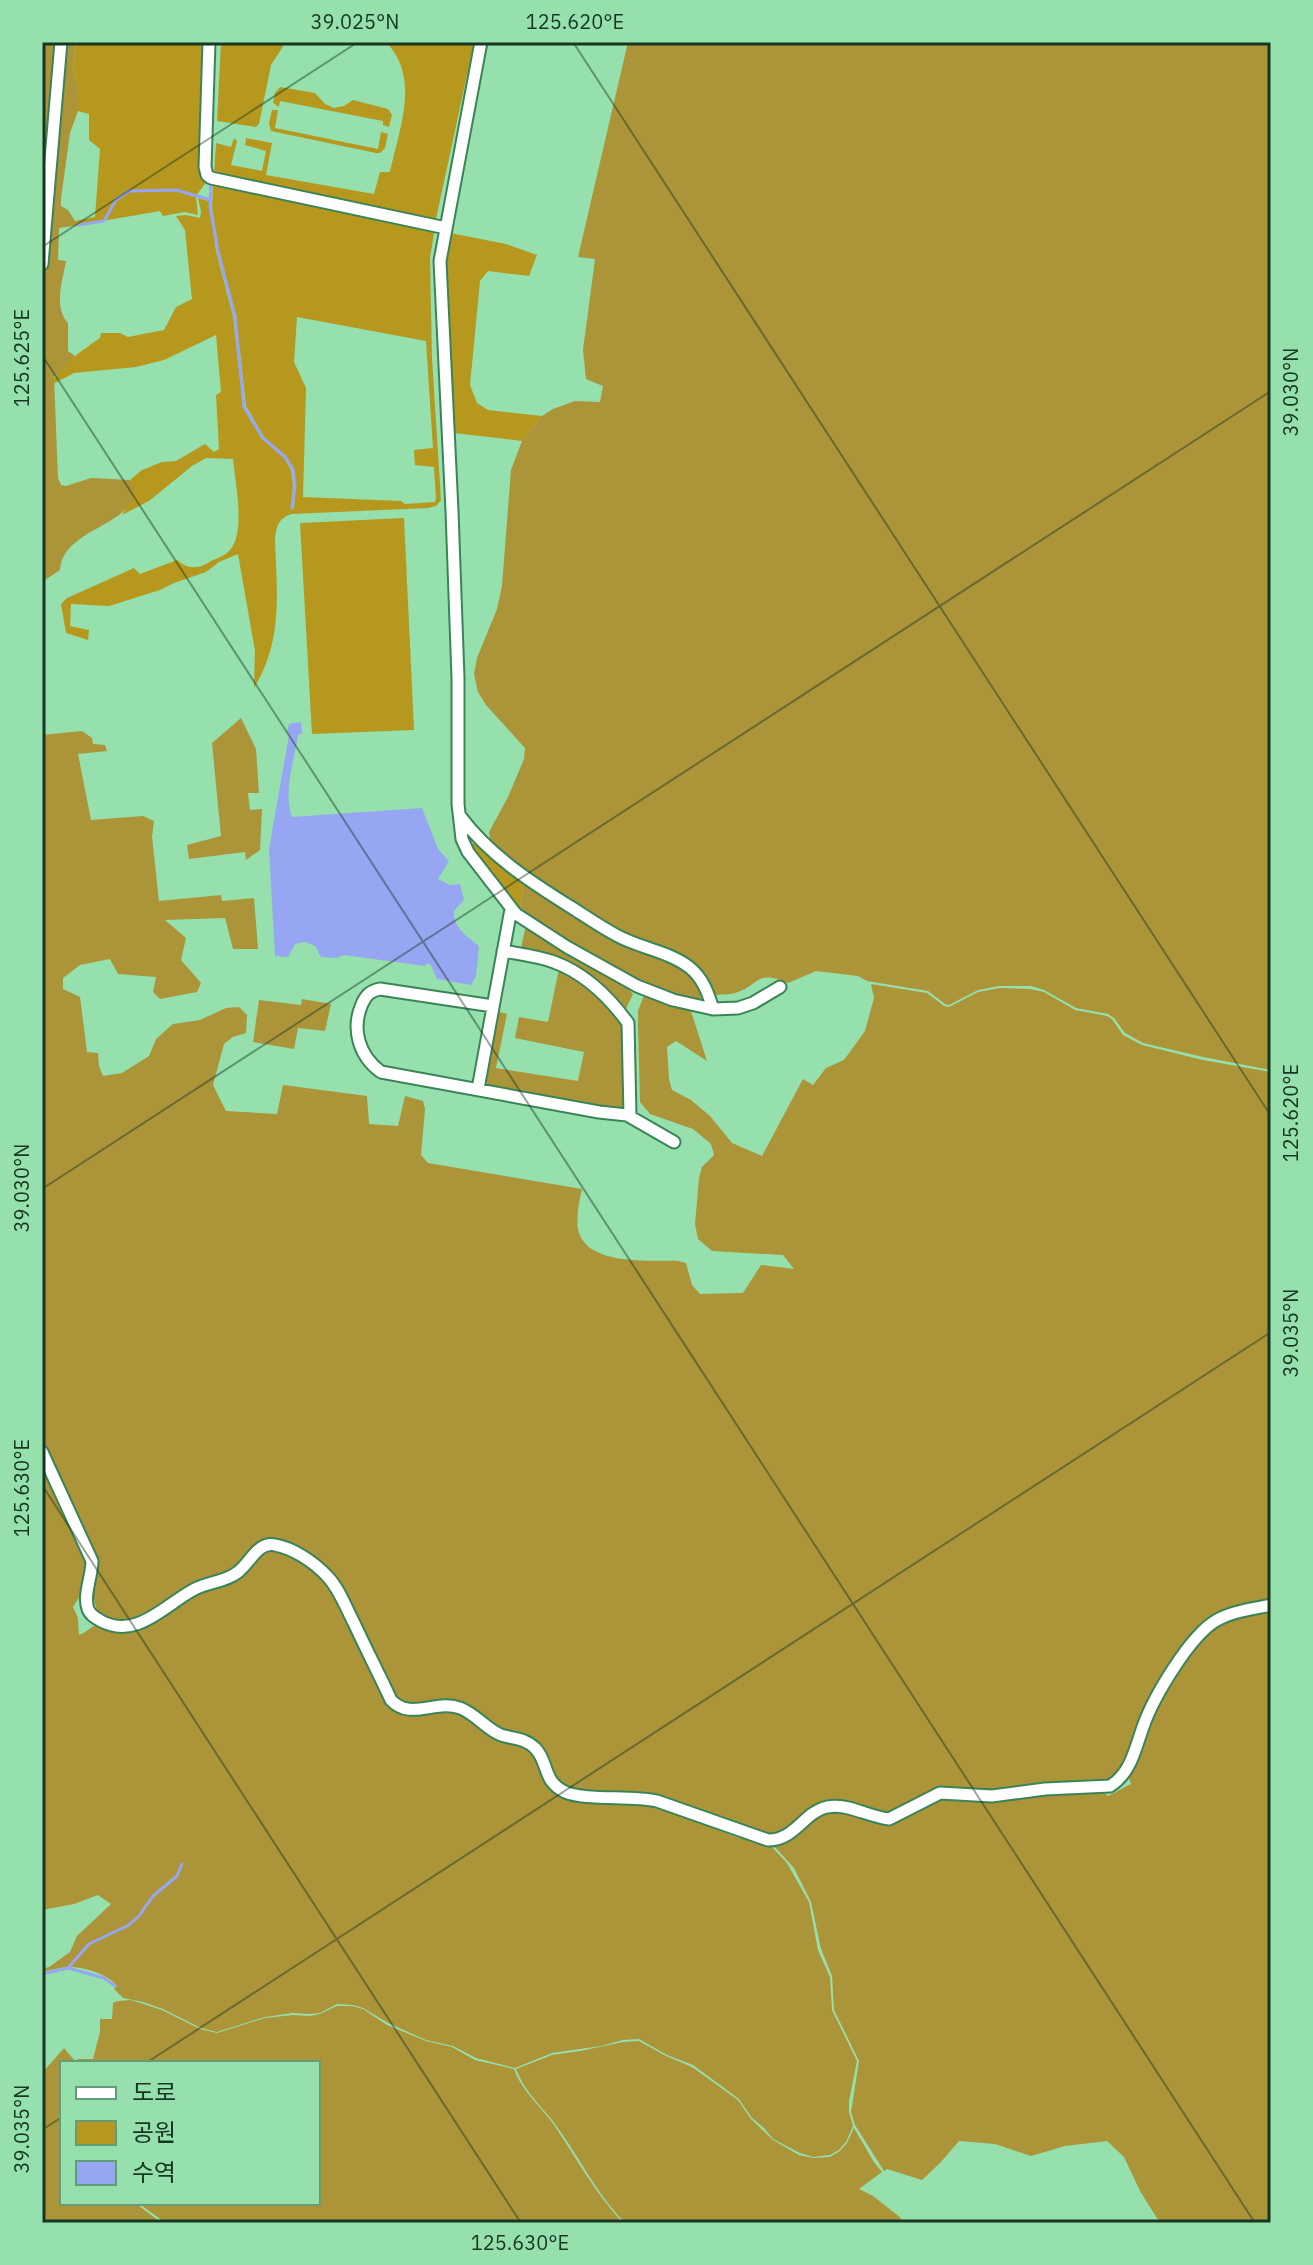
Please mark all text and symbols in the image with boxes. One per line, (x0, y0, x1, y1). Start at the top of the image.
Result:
text: 39.025°N (311, 8, 399, 35)
text: 125.620°E (526, 8, 624, 35)
text: 125.625°E (8, 309, 35, 407)
text: 39.030°N (1277, 348, 1304, 436)
text: 125.620°E (1277, 1064, 1304, 1162)
text: 39.030°N (8, 1144, 35, 1232)
text: 39.035°N (1277, 1289, 1304, 1377)
text: 125.630°E (8, 1439, 35, 1537)
legend (60, 2061, 320, 2205)
text: 도로 (132, 2076, 176, 2108)
text: 39.035°N (8, 2085, 35, 2173)
text: 공원 (132, 2116, 176, 2148)
text: 수역 (132, 2156, 176, 2188)
text: 125.630°E (471, 2229, 569, 2256)

